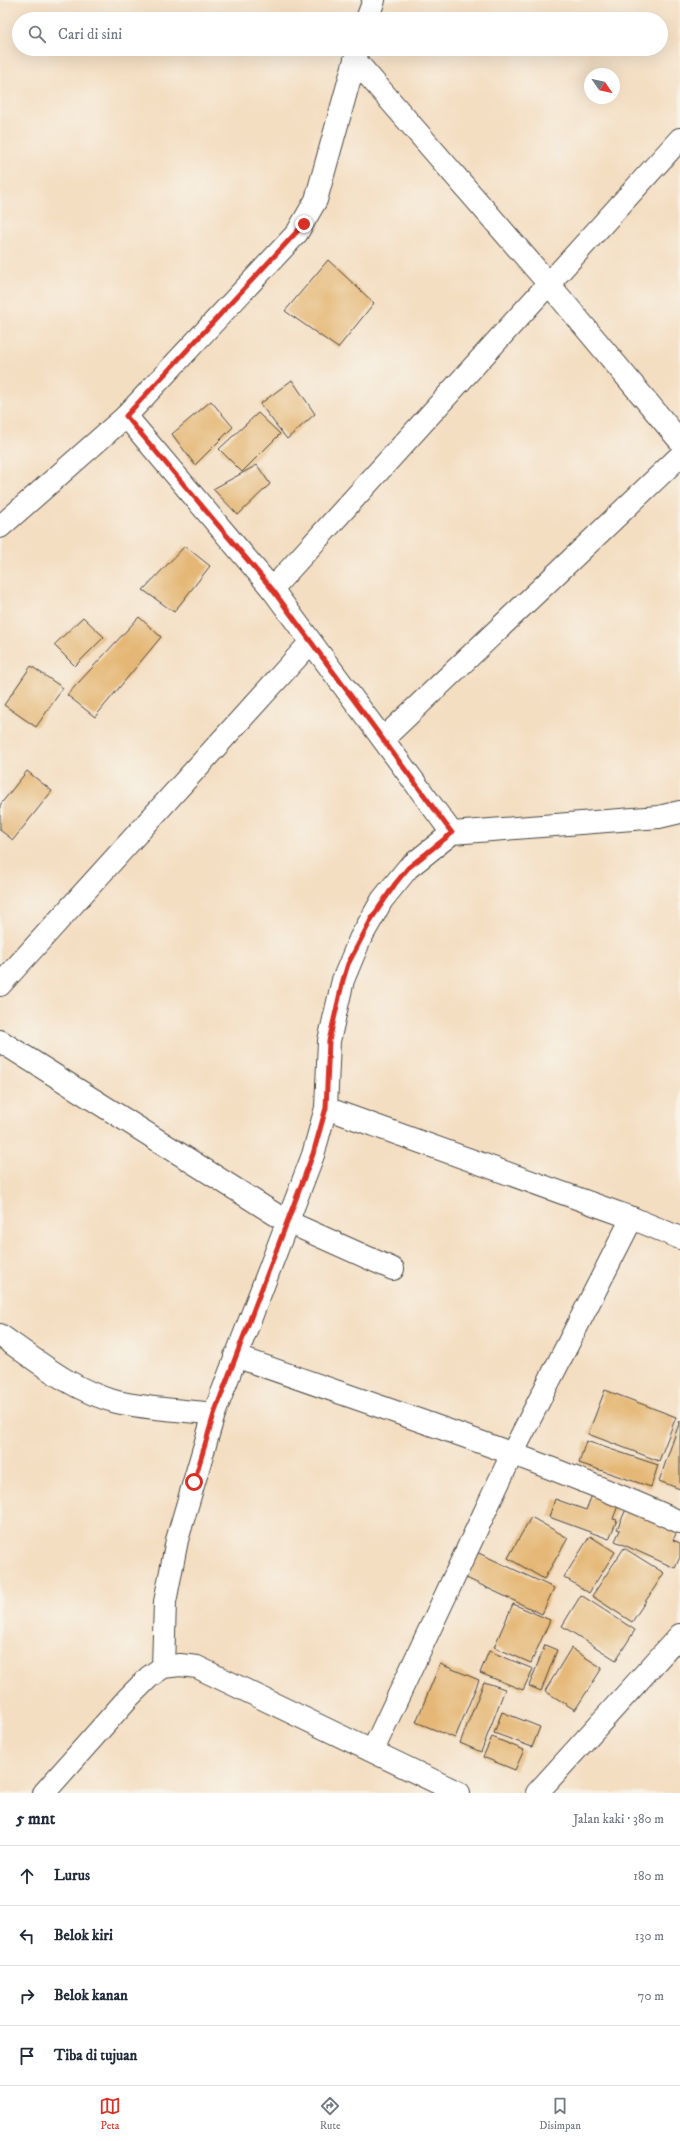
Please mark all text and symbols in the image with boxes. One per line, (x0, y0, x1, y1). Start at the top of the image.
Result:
search box (12, 12, 668, 56)
icon: search (26, 23, 48, 45)
text: Cari di sini (58, 25, 122, 44)
north arrow (584, 68, 620, 104)
route end (295, 215, 313, 233)
route start (185, 1473, 203, 1491)
text: 5 mnt (16, 1808, 55, 1830)
text: Jalan kaki · 380 m (573, 1811, 664, 1827)
icon: ahead (16, 1865, 38, 1887)
text: Lurus (54, 1866, 90, 1885)
text: 180 m (633, 1868, 664, 1884)
icon: left (16, 1925, 38, 1947)
text: Belok kiri (54, 1926, 113, 1945)
text: 130 m (635, 1928, 664, 1944)
icon: right (16, 1985, 38, 2007)
text: Belok kanan (54, 1986, 128, 2005)
text: 70 m (638, 1988, 664, 2004)
icon: arrive (16, 2045, 38, 2067)
text: Tiba di tujuan (54, 2046, 137, 2065)
tab: Peta (99, 2095, 121, 2133)
tab: Rute (319, 2095, 341, 2133)
tab: Disimpan (539, 2095, 581, 2133)

